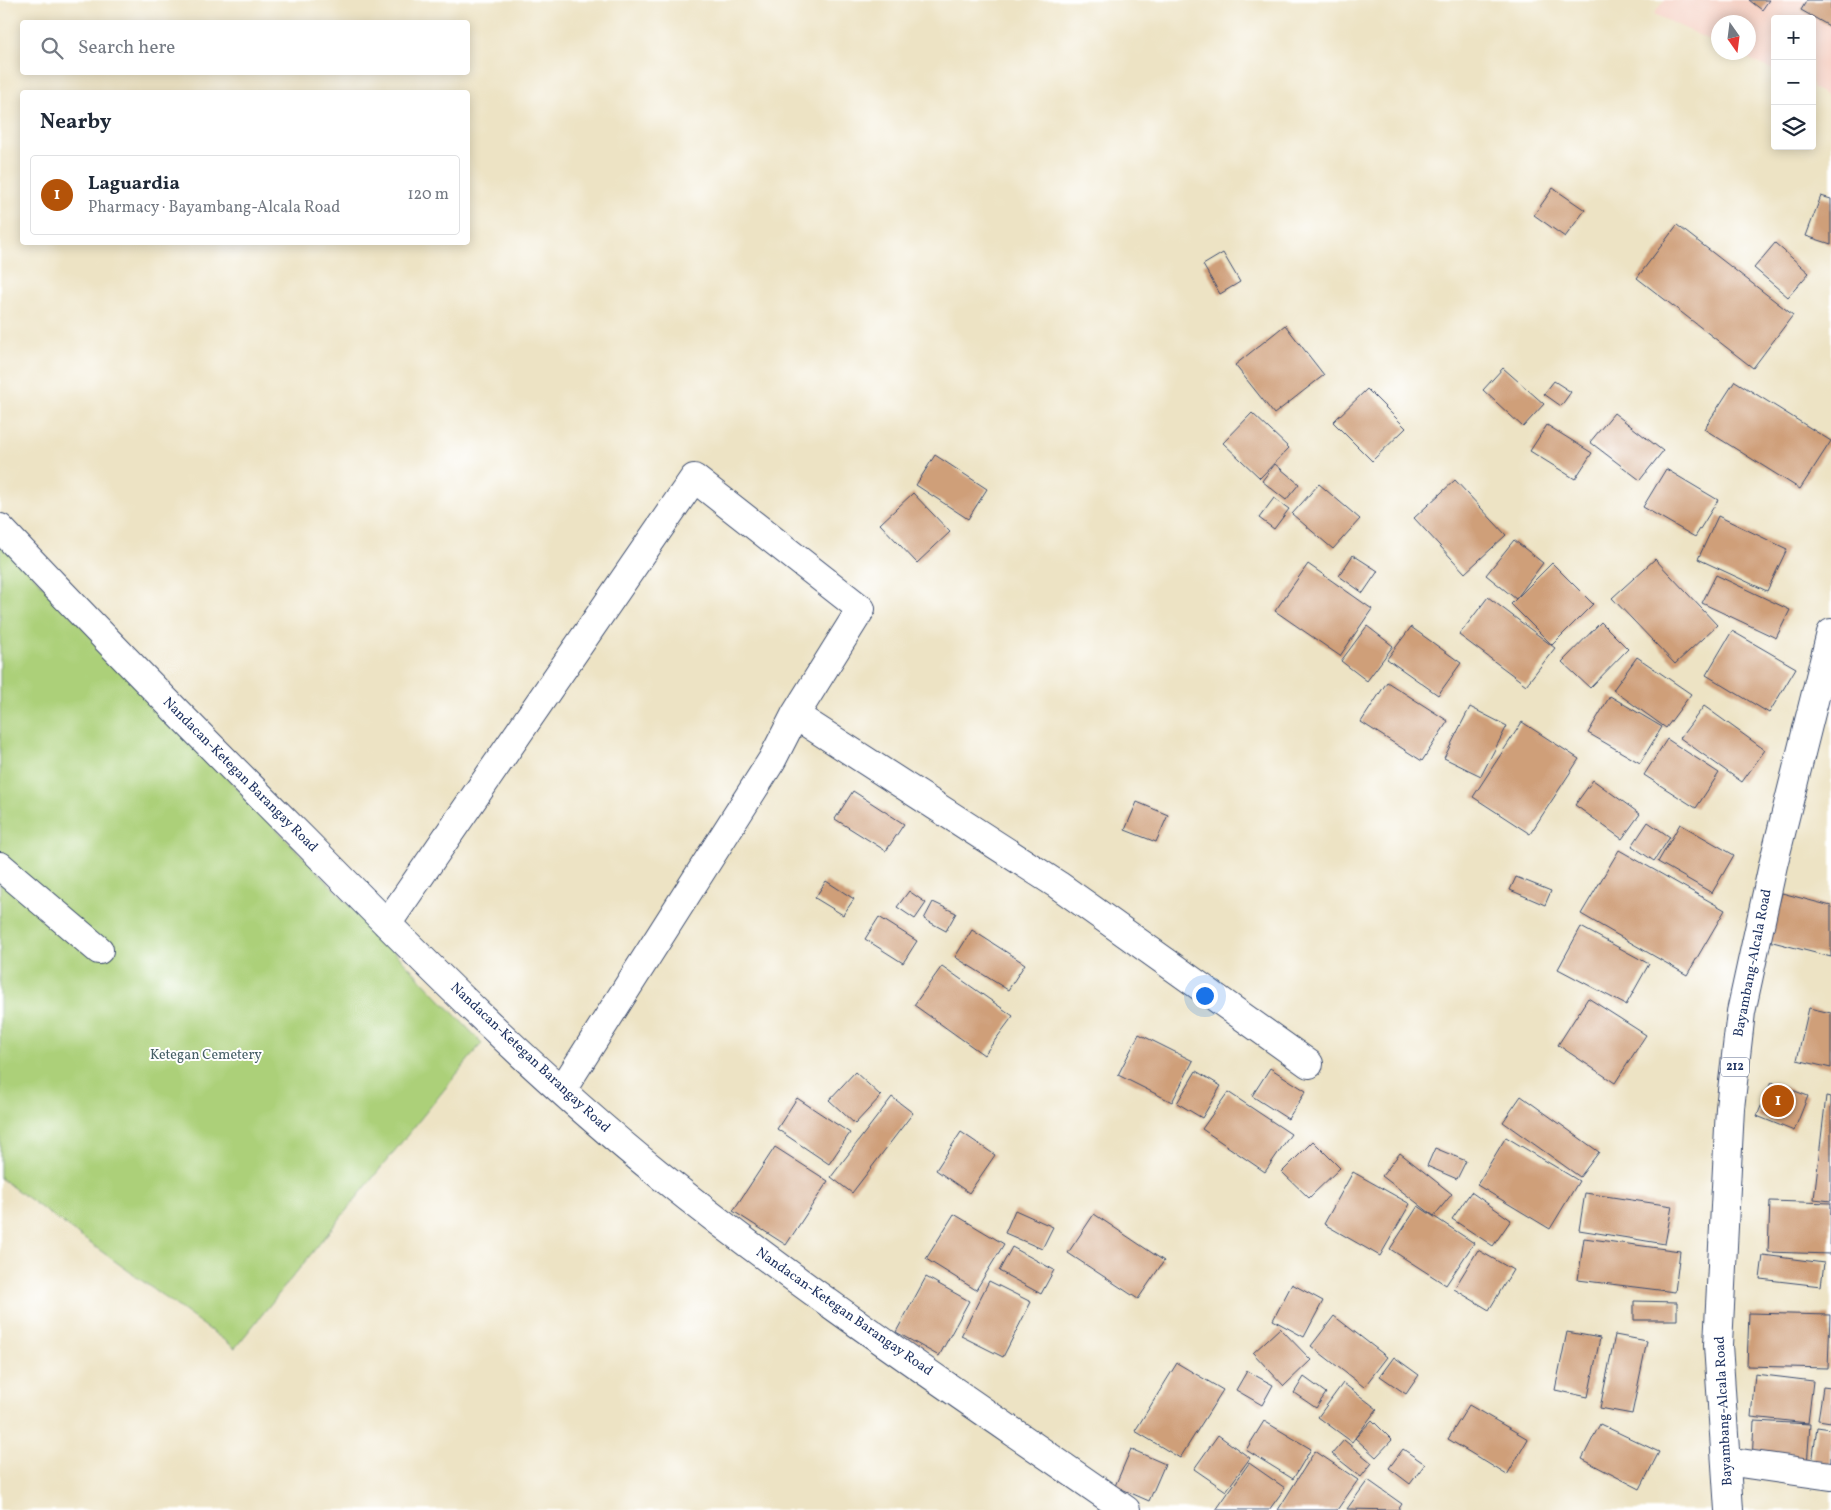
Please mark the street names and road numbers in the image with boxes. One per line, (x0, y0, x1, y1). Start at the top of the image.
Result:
street label: Nandacan-Ketegan Barangay Road (158, 693, 322, 857)
street label: Bayambang-Alcala Road (1729, 887, 1777, 1039)
street label: Nandacan-Ketegan Barangay Road (446, 979, 614, 1137)
road number: 212 (1721, 1058, 1749, 1076)
street label: Nandacan-Ketegan Barangay Road (752, 1243, 936, 1381)
street label: Bayambang-Alcala Road (1711, 1335, 1737, 1487)

